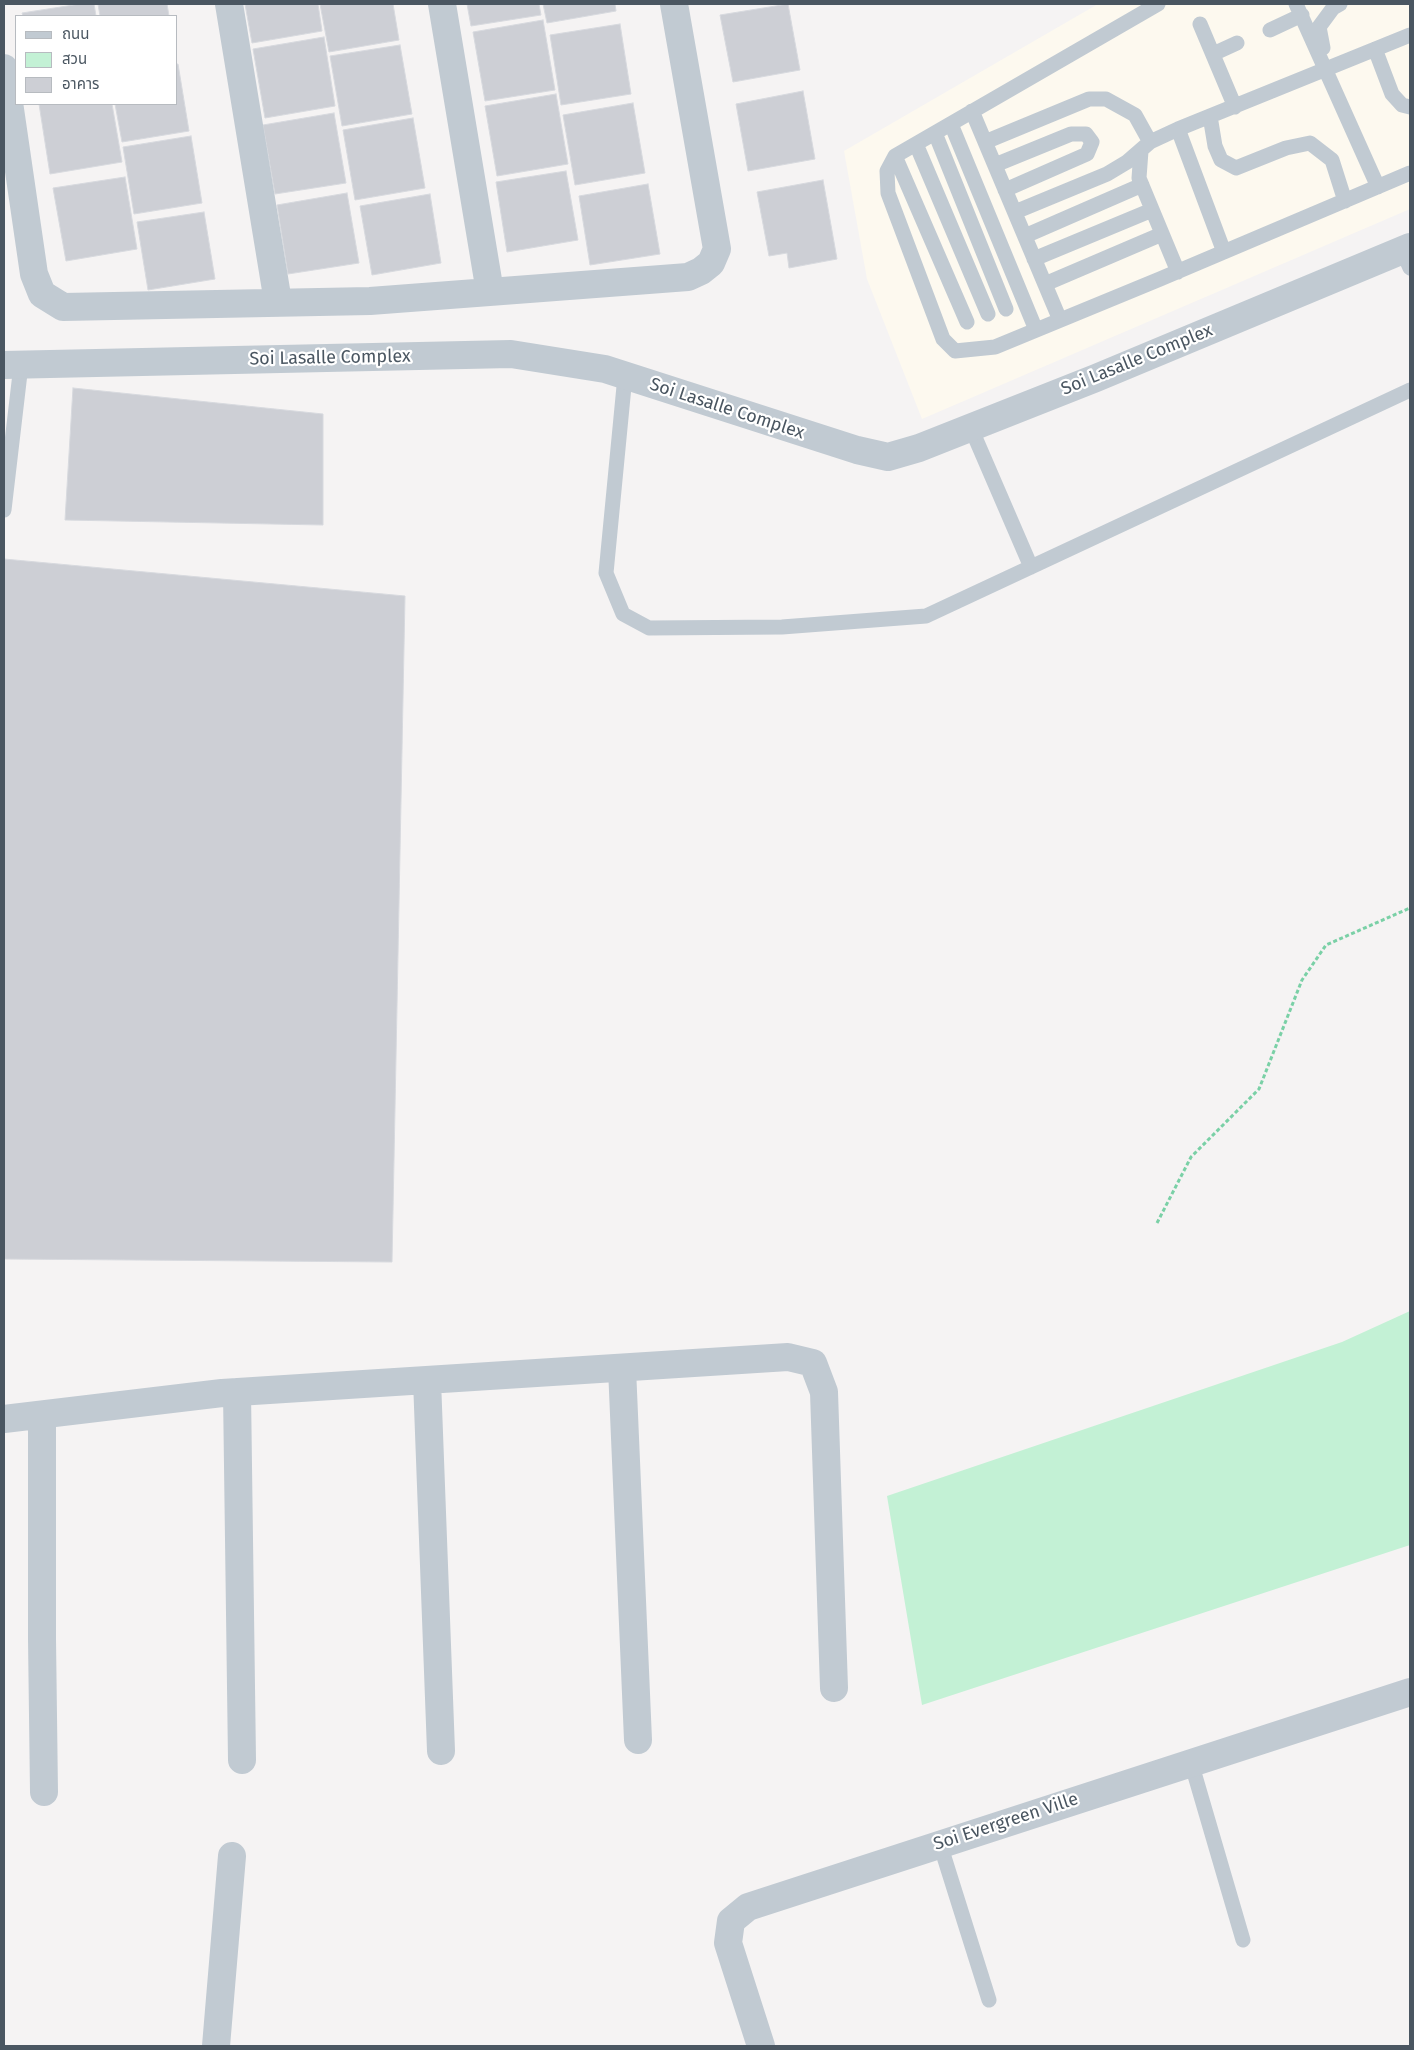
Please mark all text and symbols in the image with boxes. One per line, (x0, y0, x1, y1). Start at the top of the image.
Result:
legend (15, 15, 178, 105)
text: ถนน (62, 25, 89, 43)
text: สวน (62, 50, 87, 68)
text: อาคาร (62, 75, 99, 93)
street label: Soi Lasalle Complex (1058, 320, 1216, 400)
street label: Soi Lasalle Complex (249, 346, 411, 370)
street label: Soi Lasalle Complex (647, 374, 807, 444)
street label: Soi Evergreen Ville (931, 1788, 1081, 1856)

